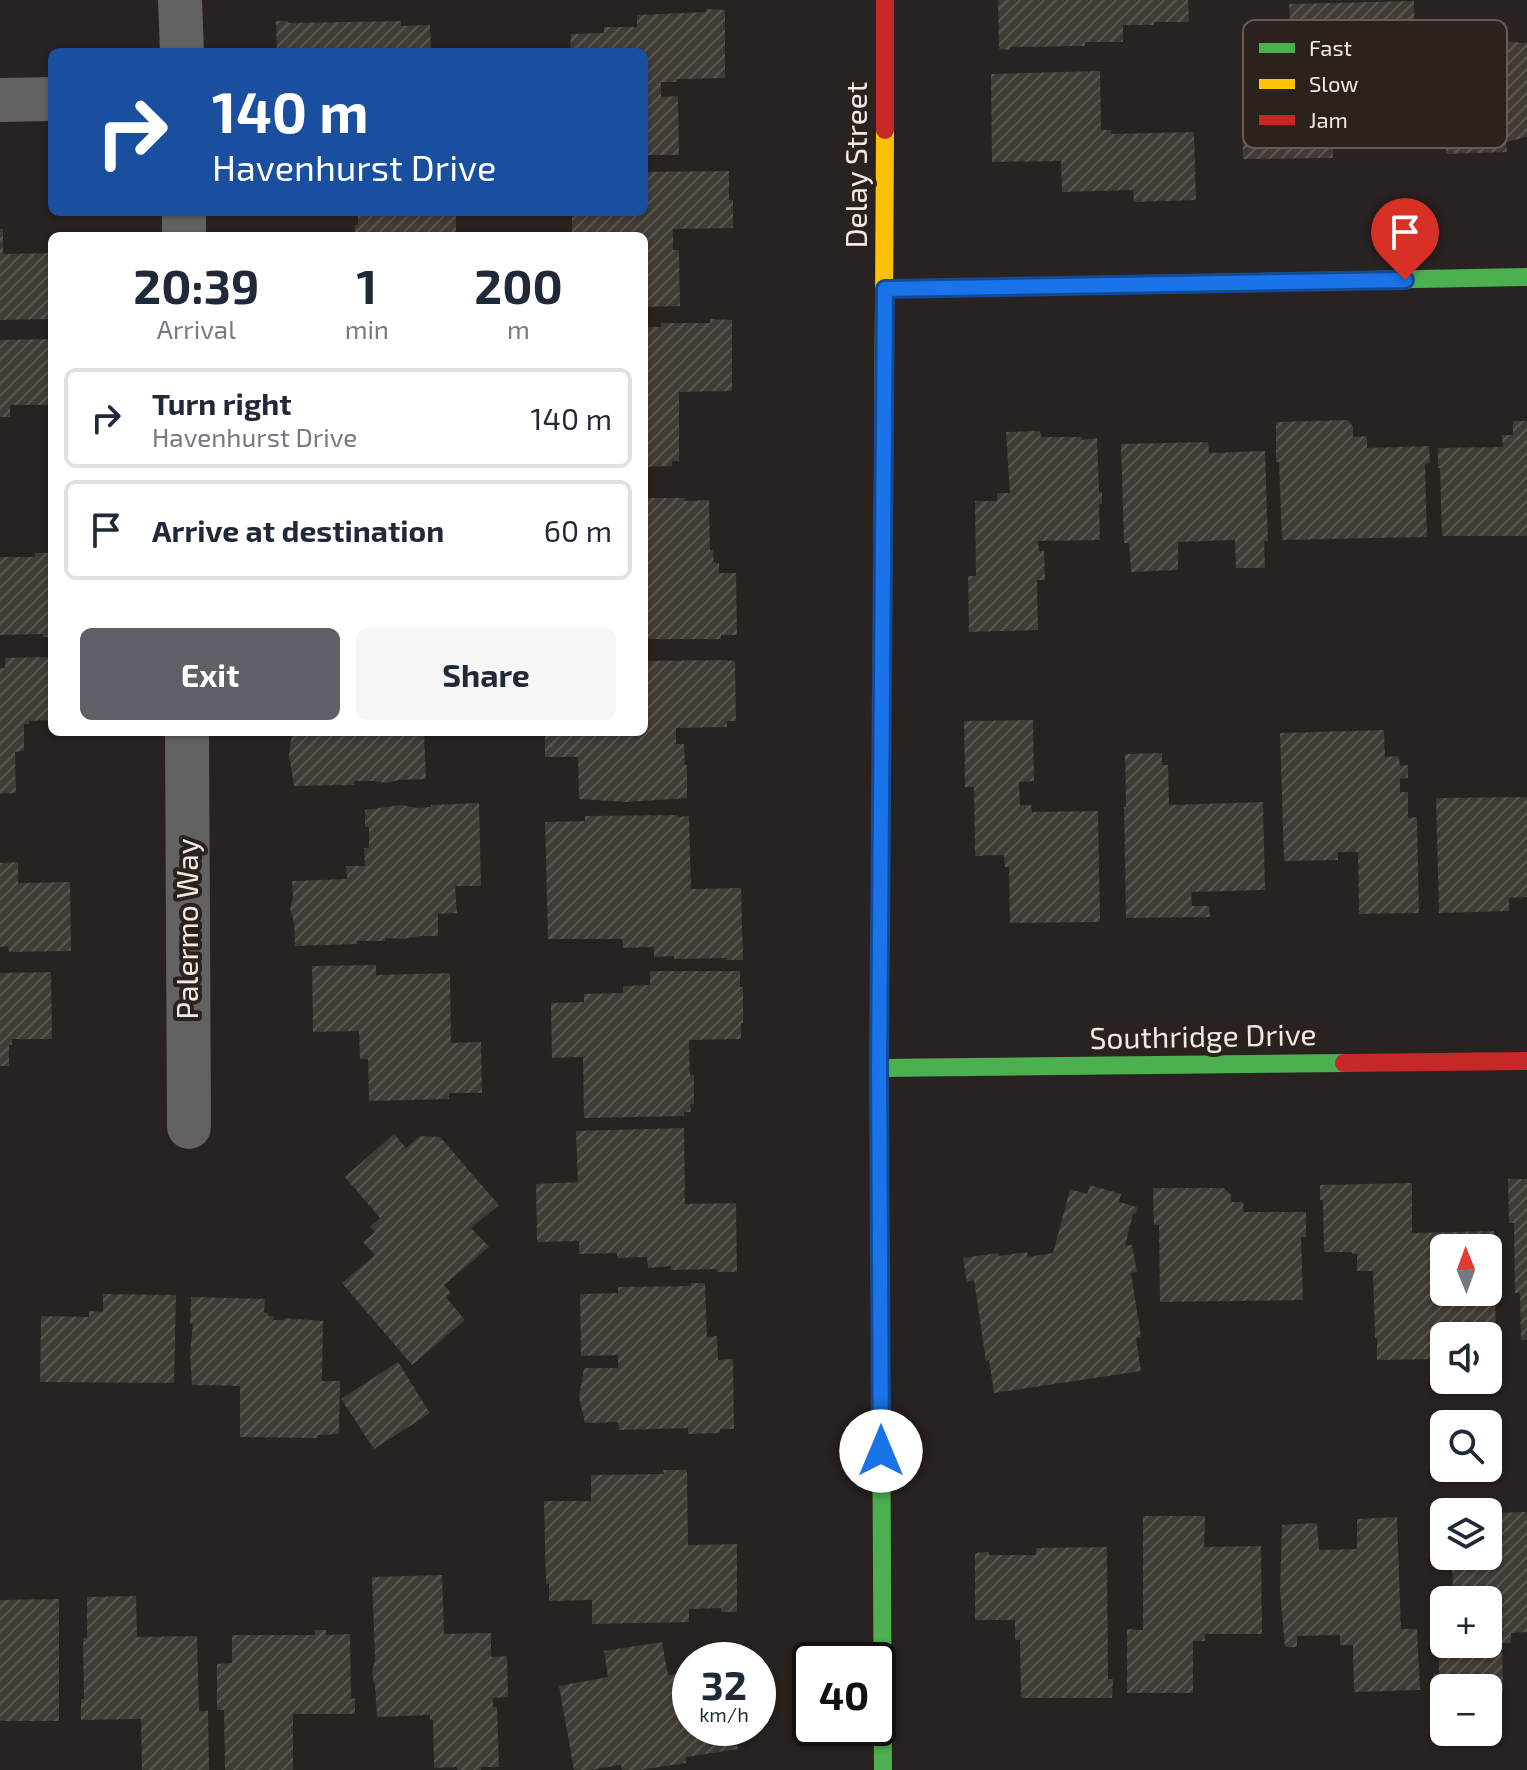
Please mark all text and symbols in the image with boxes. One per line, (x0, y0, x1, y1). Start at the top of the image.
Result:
legend (1243, 20, 1507, 148)
text: Fast (1309, 34, 1352, 60)
text: Slow (1309, 70, 1358, 96)
text: 140 m (212, 77, 369, 144)
icon: right (80, 80, 184, 184)
street label: Delay Street (837, 82, 873, 248)
text: Jam (1309, 106, 1348, 132)
text: Havenhurst Drive (212, 145, 496, 188)
pin (1371, 198, 1439, 280)
icon: arrive (1383, 210, 1427, 254)
text: 20:39 (133, 256, 259, 314)
text: 1 (356, 256, 377, 314)
text: 200 (474, 256, 563, 314)
text: Arrival (157, 313, 236, 344)
text: min (345, 313, 389, 344)
text: m (507, 313, 530, 344)
text: Turn right (152, 385, 292, 421)
icon: right (84, 396, 128, 440)
text: 140 m (531, 400, 612, 436)
text: Havenhurst Drive (152, 421, 357, 452)
icon: arrive (84, 508, 128, 552)
text: Arrive at destination (152, 512, 444, 548)
text: 60 m (544, 512, 612, 548)
button: Exit (80, 628, 340, 720)
button: Share (356, 628, 616, 720)
street label: Palermo Way (168, 838, 204, 1020)
street label: Southridge Drive (1089, 1015, 1317, 1055)
north arrow (1430, 1234, 1502, 1306)
map controls (1430, 1234, 1502, 1746)
button: sound (1430, 1322, 1502, 1394)
position arrow (839, 1409, 923, 1493)
button: search (1430, 1410, 1502, 1482)
button: layers (1430, 1498, 1502, 1570)
button: + (1430, 1586, 1502, 1658)
speed limit sign: 40 (792, 1642, 896, 1746)
text: 32 (701, 1660, 747, 1708)
button: − (1430, 1674, 1502, 1746)
text: km/h (699, 1702, 749, 1726)

